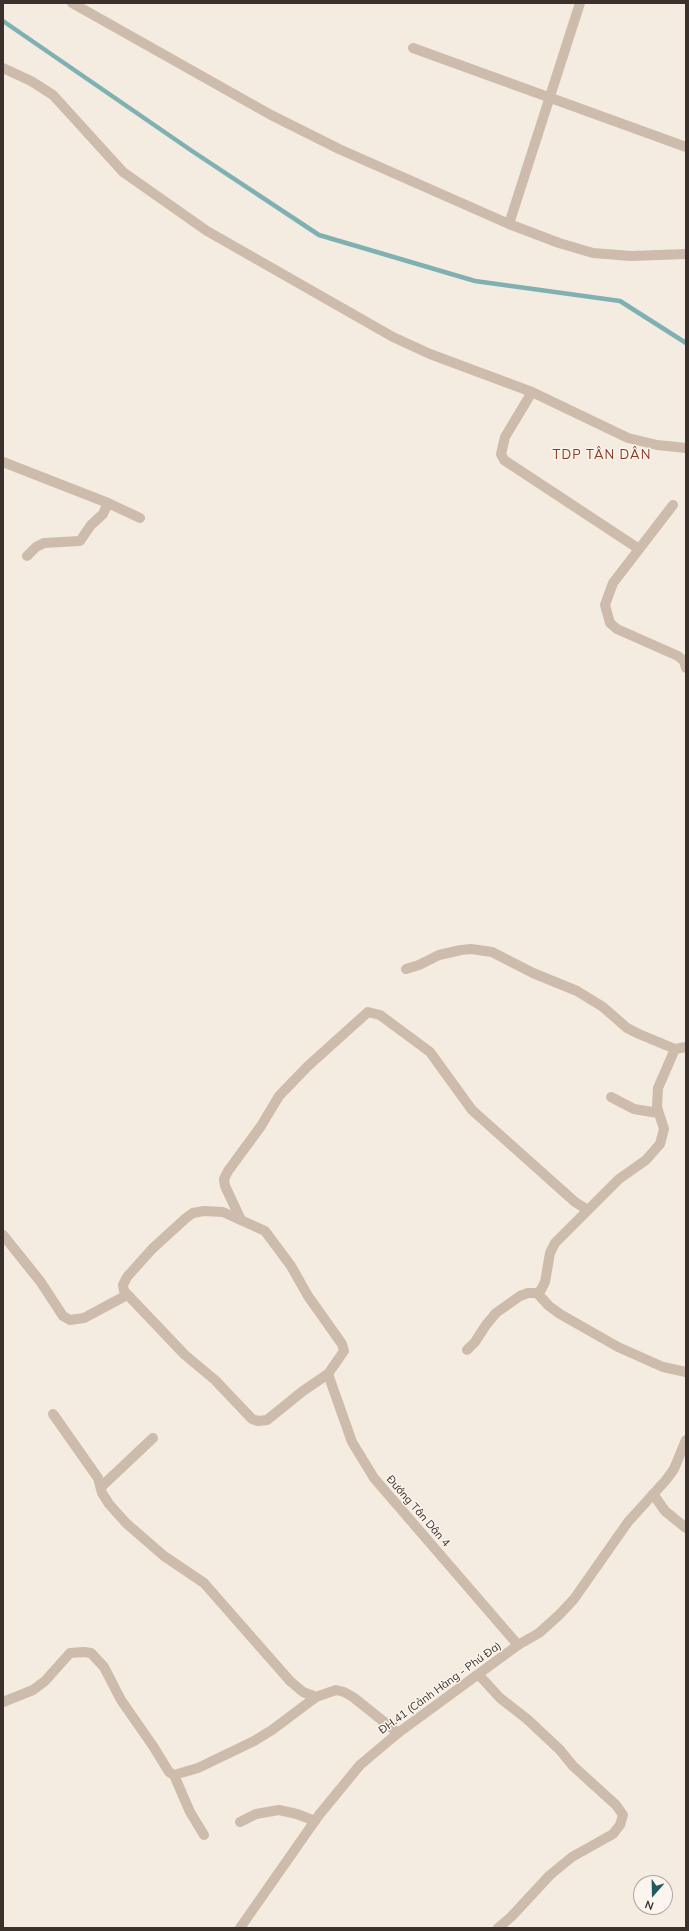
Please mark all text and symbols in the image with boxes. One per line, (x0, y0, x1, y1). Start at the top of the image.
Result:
district label: TDP TÂN DÂN (553, 447, 651, 463)
street label: Đướng Tân Dân 4 (383, 1473, 453, 1549)
street label: ĐH.41 (Cảnh Hàng - Phú Đa) (376, 1639, 504, 1737)
north arrow (633, 1875, 673, 1915)
text: N (643, 1897, 656, 1913)

